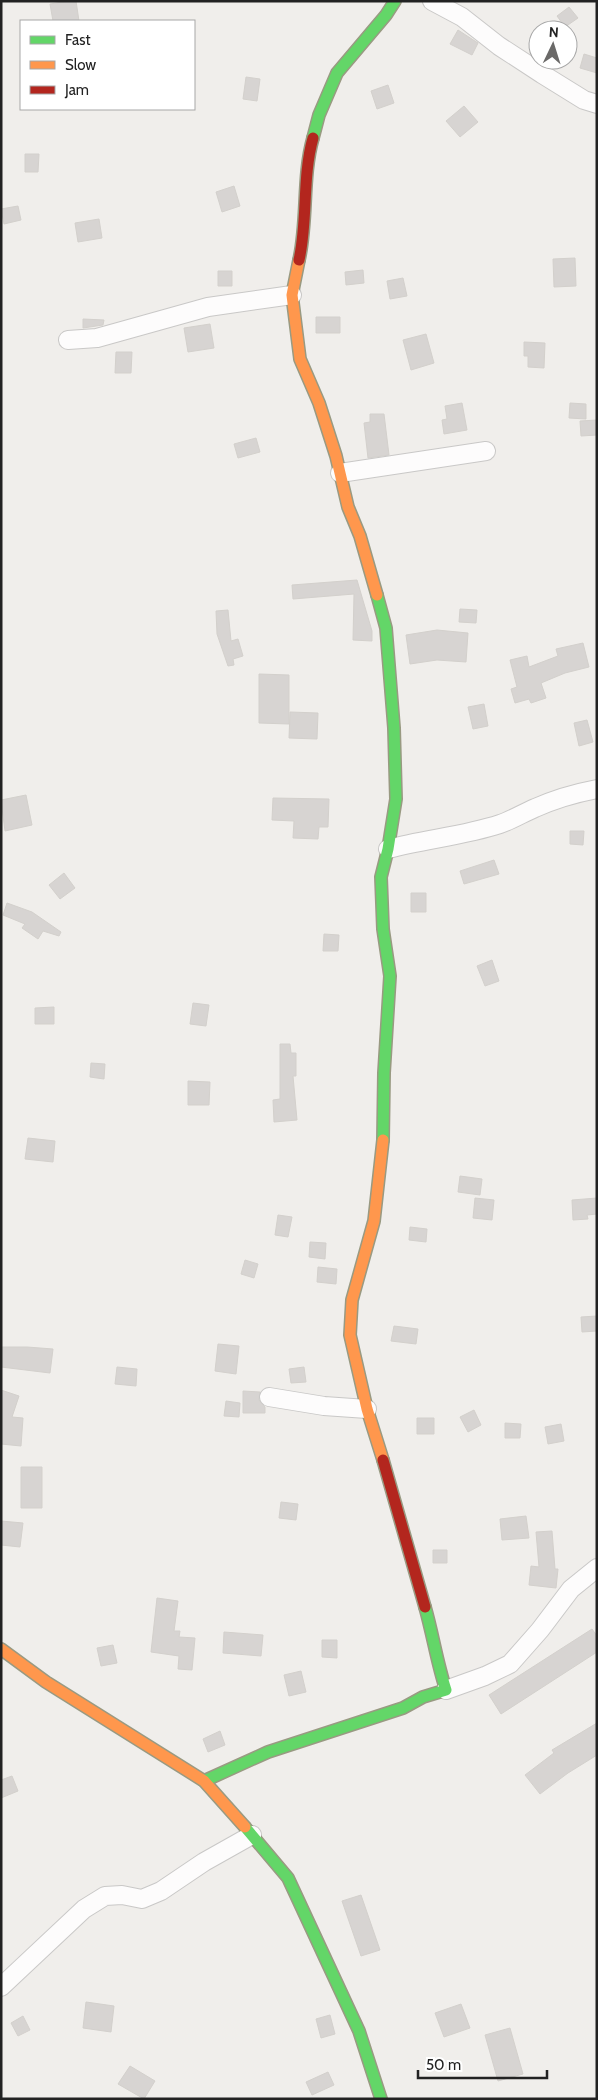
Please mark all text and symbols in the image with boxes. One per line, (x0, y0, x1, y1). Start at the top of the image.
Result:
legend (20, 20, 195, 110)
north arrow (528, 20, 578, 70)
text: N (548, 23, 559, 41)
text: Fast (65, 31, 90, 49)
text: Slow (65, 56, 96, 74)
text: Jam (64, 81, 89, 99)
scale bar (418, 2048, 547, 2080)
text: 50 m (426, 2056, 461, 2074)

